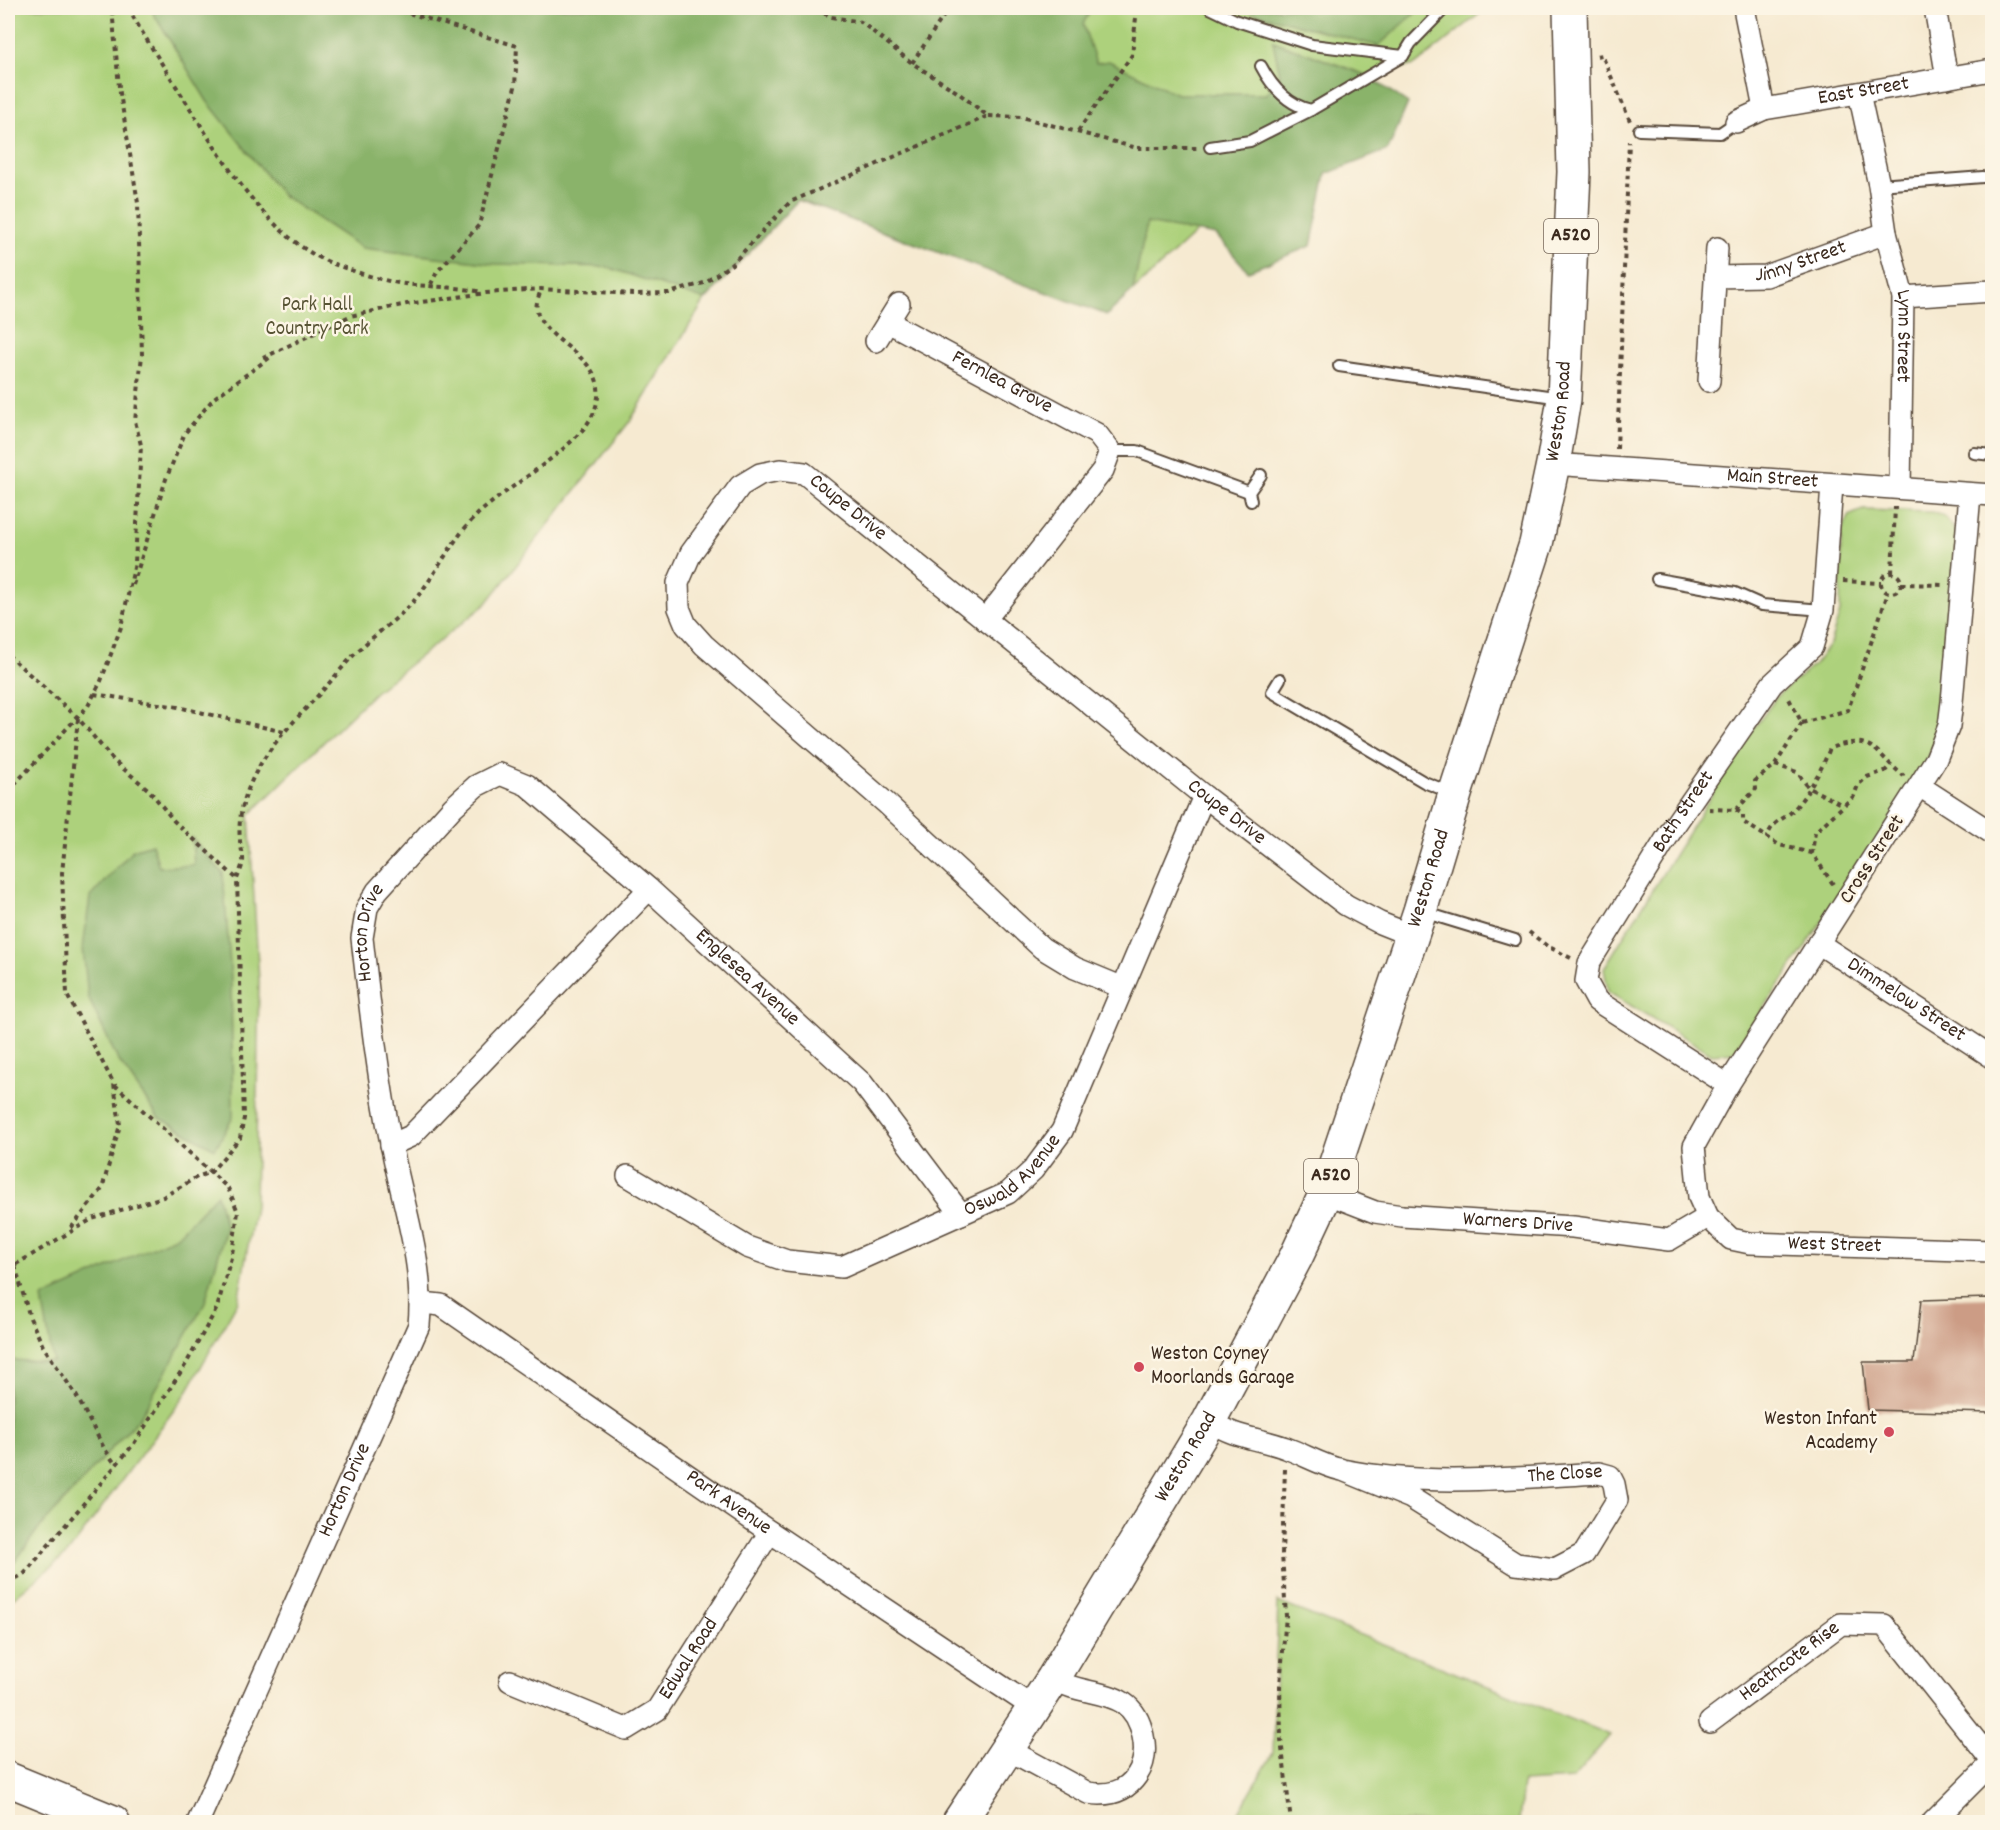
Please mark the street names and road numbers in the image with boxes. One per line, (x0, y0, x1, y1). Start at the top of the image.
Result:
street label: East Street (1816, 69, 1912, 114)
road number: A520 (1544, 219, 1598, 253)
street label: Jinny Street (1755, 233, 1851, 291)
street label: Lynn Street (1887, 286, 1918, 383)
street label: Fernlea Grove (946, 344, 1058, 422)
street label: Weston Road (1539, 361, 1581, 464)
street label: Main Street (1726, 461, 1819, 498)
street label: Coupe Drive (802, 467, 893, 549)
street label: Bath Street (1646, 765, 1723, 859)
street label: Coupe Drive (1180, 772, 1272, 853)
street label: Cross Street (1833, 809, 1913, 911)
street label: Weston Road (1400, 826, 1459, 932)
street label: Horton Drive (347, 877, 392, 983)
street label: Englesea Avenue (687, 922, 806, 1034)
street label: Dimmelow Street (1840, 951, 1971, 1051)
street label: Oswald Avenue (959, 1128, 1069, 1226)
road number: A520 (1304, 1159, 1358, 1193)
street label: Warners Drive (1462, 1205, 1574, 1242)
street label: West Street (1787, 1229, 1882, 1262)
street label: Weston Road (1148, 1407, 1226, 1508)
street label: Horton Drive (311, 1439, 380, 1542)
street label: The Close (1527, 1458, 1603, 1492)
street label: Park Avenue (679, 1463, 777, 1543)
street label: Edwal Road (652, 1612, 727, 1706)
street label: Heathcote Rise (1733, 1614, 1847, 1710)

